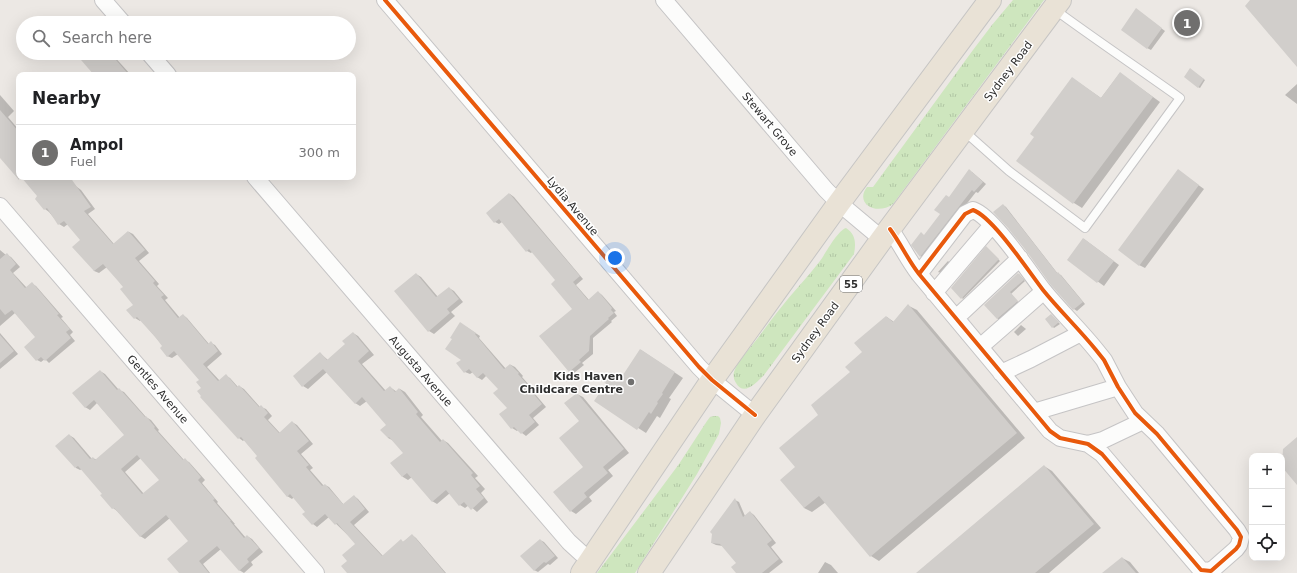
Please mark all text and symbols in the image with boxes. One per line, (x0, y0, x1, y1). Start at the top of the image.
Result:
pin: 1 (1174, 8, 1200, 38)
search box (16, 16, 356, 60)
icon: search (30, 27, 52, 49)
text: Search here (62, 29, 152, 47)
street label: Sydney Road (982, 39, 1035, 104)
text: Nearby (32, 88, 101, 108)
street label: Stewart Grove (739, 90, 800, 159)
text: Ampol (70, 136, 123, 154)
text: 1 (40, 145, 50, 160)
text: 300 m (298, 145, 340, 160)
text: Fuel (70, 154, 97, 169)
street label: Lydia Avenue (544, 174, 601, 239)
your location (605, 248, 625, 268)
road number: 55 (840, 276, 862, 292)
street label: Sydney Road (789, 299, 842, 365)
street label: Augusta Avenue (386, 333, 455, 410)
street label: Gentles Avenue (124, 352, 191, 426)
place label: Kids Haven Childcare Centre (520, 370, 623, 396)
marker: Kids Haven Childcare Centre (626, 377, 636, 387)
map controls (1249, 453, 1285, 561)
button: + (1249, 453, 1285, 489)
button: − (1249, 489, 1285, 525)
button: locate (1249, 525, 1285, 561)

